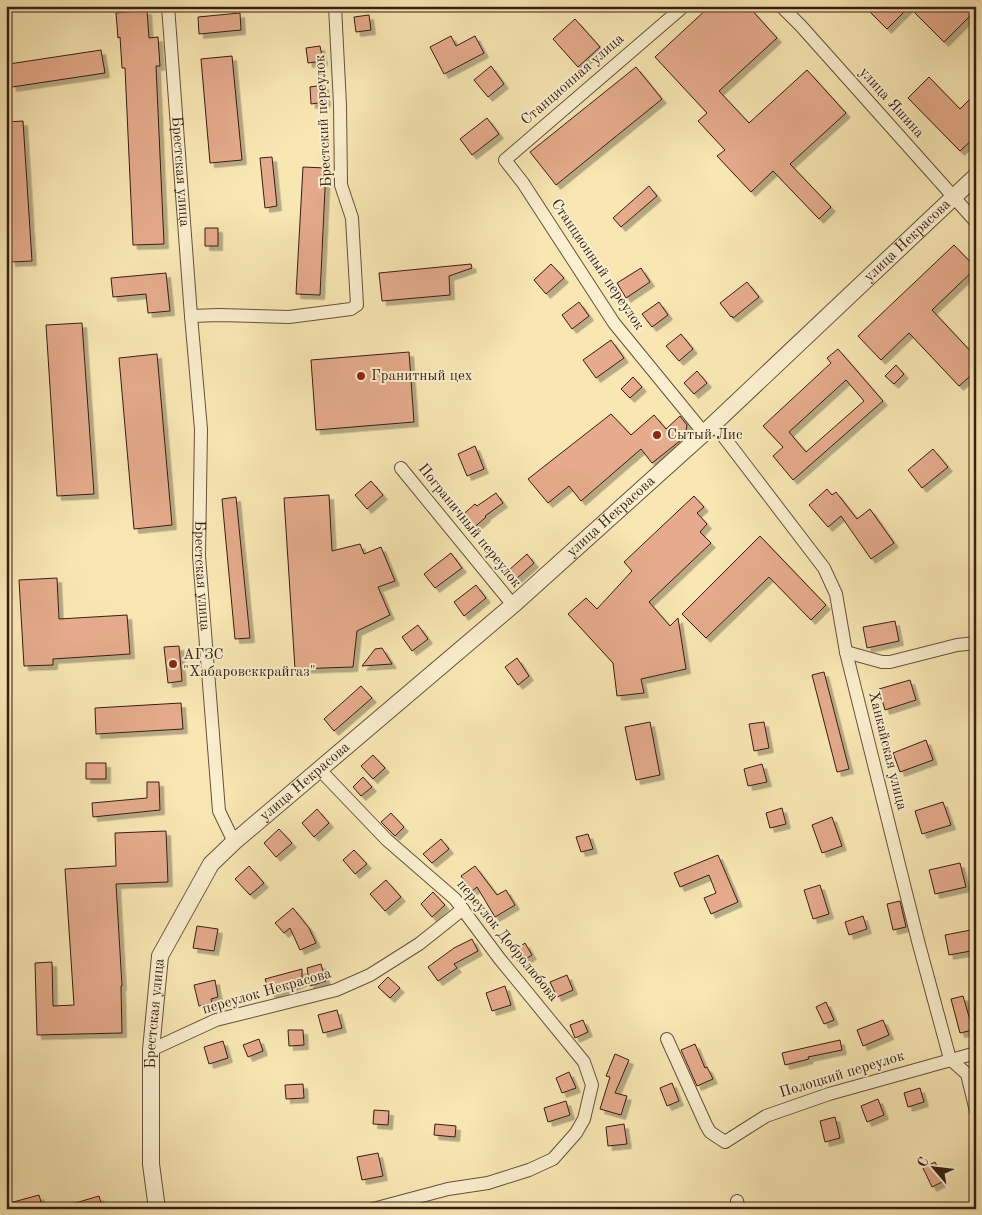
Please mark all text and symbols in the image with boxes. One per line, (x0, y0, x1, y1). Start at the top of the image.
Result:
street label: Станционная улица (519, 31, 628, 129)
street label: Брестский переулок (313, 54, 335, 188)
street label: улица Яшина (856, 65, 927, 142)
street label: Брестская улица (169, 116, 192, 228)
street label: улица Некрасова (861, 196, 954, 285)
street label: Станционный переулок (548, 197, 647, 334)
place label: Гранитный цех (371, 369, 473, 384)
marker: Гранитный цех (355, 370, 367, 382)
place label: Сытый Лис (667, 428, 743, 443)
marker: Сытый Лис (651, 429, 663, 441)
street label: Пограничный переулок (415, 461, 524, 591)
street label: улица Некрасова (564, 473, 658, 560)
street label: Брестская улица (191, 520, 212, 632)
place label: АГЗС "Хабаровсккрайгаз" (183, 648, 316, 680)
marker: АГЗС "Хабаровсккрайгаз" (167, 658, 179, 670)
street label: Ханкайская улица (865, 690, 909, 812)
street label: улица Некрасова (257, 739, 353, 824)
street label: переулок Добролюбова (453, 877, 561, 1005)
street label: Брестская улица (143, 957, 167, 1069)
street label: переулок Некрасова (201, 966, 334, 1018)
street label: Полоцкий переулок (778, 1049, 907, 1101)
north arrow (910, 1142, 960, 1192)
text: С (915, 1155, 932, 1170)

